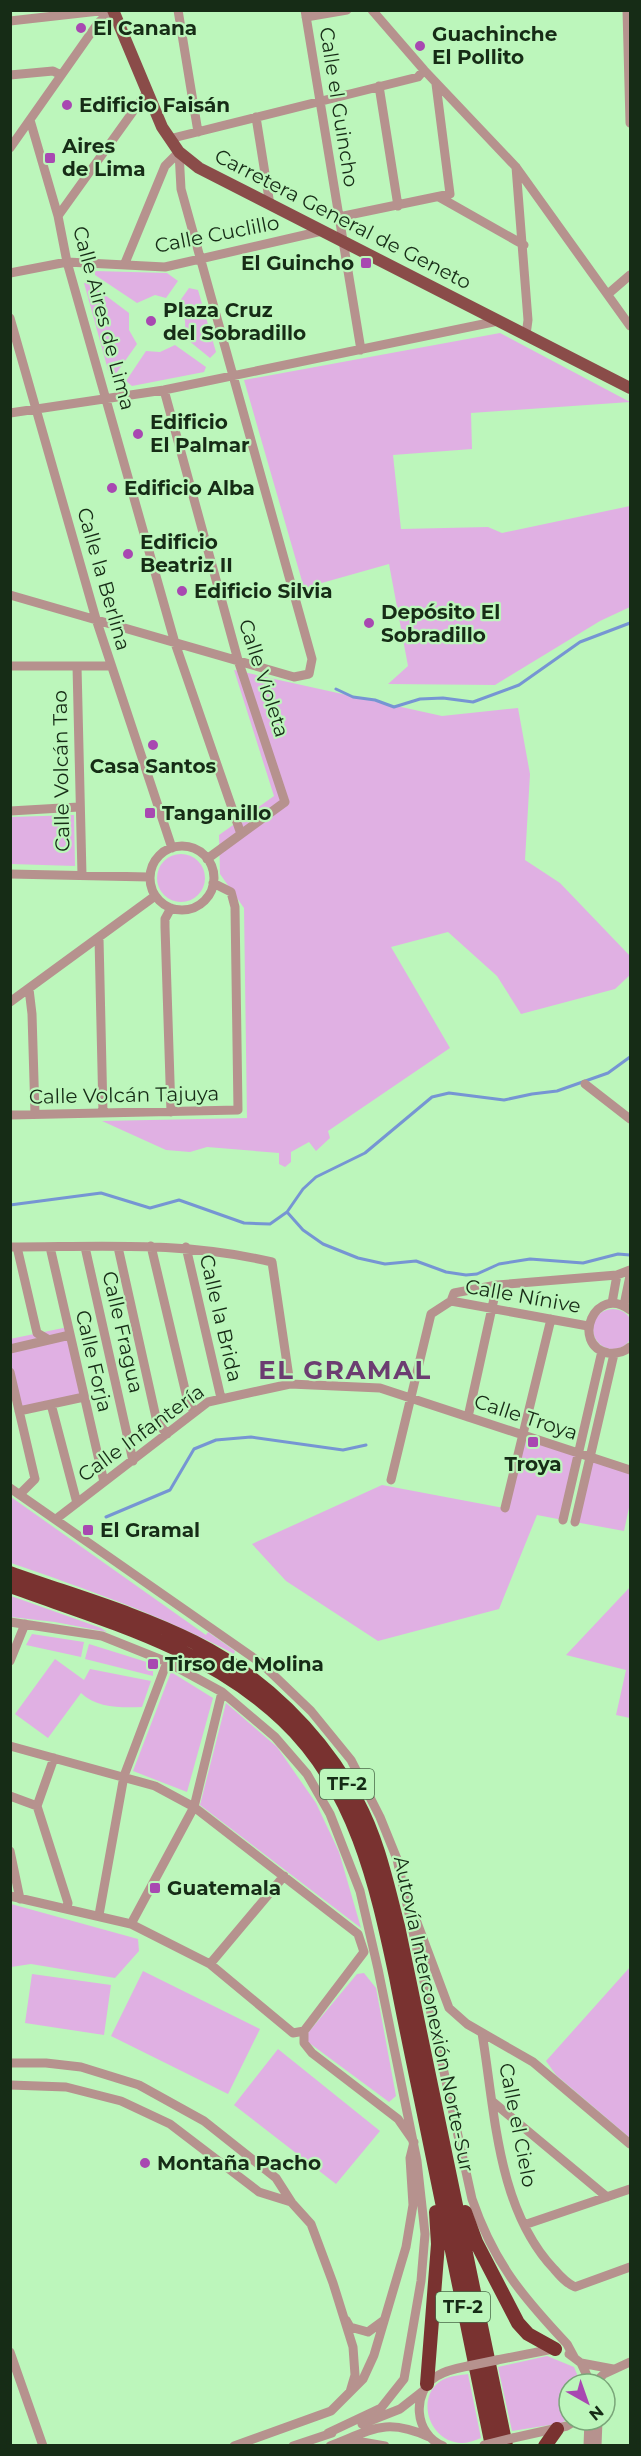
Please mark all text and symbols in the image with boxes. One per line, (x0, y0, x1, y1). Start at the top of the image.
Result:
place label: El Canana (93, 16, 197, 40)
marker: El Canana (74, 21, 88, 35)
place label: Guachinche El Pollito (432, 22, 557, 69)
street label: Calle el Guincho (315, 25, 363, 189)
marker: Guachinche El Pollito (413, 39, 427, 53)
place label: Edificio Faisán (79, 93, 230, 117)
marker: Edificio Faisán (60, 98, 74, 112)
place label: Aires de Lima (61, 134, 146, 181)
street label: Carretera General de Geneto (211, 144, 475, 294)
marker: Aires de Lima (43, 151, 57, 165)
street label: Calle Cuclillo (153, 210, 281, 258)
street label: Calle Aires de Lima (68, 223, 140, 413)
place label: El Guincho (241, 251, 354, 275)
marker: El Guincho (359, 256, 373, 270)
place label: Plaza Cruz del Sobradillo (163, 298, 306, 345)
marker: Plaza Cruz del Sobradillo (144, 314, 158, 328)
place label: Edificio El Palmar (150, 410, 250, 457)
marker: Edificio El Palmar (131, 427, 145, 441)
place label: Edificio Alba (124, 476, 255, 500)
marker: Edificio Alba (105, 481, 119, 495)
street label: Calle la Berlina (72, 505, 136, 653)
place label: Edificio Beatriz II (140, 530, 233, 577)
marker: Edificio Beatriz II (121, 547, 135, 561)
place label: Edificio Silvia (194, 579, 333, 603)
marker: Edificio Silvia (175, 584, 189, 598)
place label: Depósito El Sobradillo (381, 600, 500, 647)
street label: Calle Violeta (234, 616, 294, 740)
marker: Depósito El Sobradillo (362, 616, 376, 630)
street label: Calle Volcán Tao (48, 690, 74, 852)
marker: Casa Santos (146, 738, 160, 752)
place label: Casa Santos (90, 754, 217, 778)
place label: Tanganillo (162, 801, 271, 825)
marker: Tanganillo (143, 806, 157, 820)
street label: Calle Volcán Tajuya (29, 1081, 219, 1109)
street label: Calle la Brida (195, 1252, 247, 1384)
street label: Calle Fragua (97, 1269, 149, 1395)
street label: Calle Nínive (463, 1274, 583, 1318)
street label: Calle Forja (71, 1308, 117, 1414)
district label: EL GRAMAL (258, 1354, 432, 1386)
street label: Calle Infantería (73, 1379, 209, 1487)
street label: Calle Troya (471, 1389, 581, 1445)
marker: Troya (526, 1435, 540, 1449)
place label: Troya (504, 1452, 562, 1476)
place label: El Gramal (100, 1518, 200, 1542)
marker: El Gramal (81, 1523, 95, 1537)
place label: Tirso de Molina (165, 1652, 324, 1676)
marker: Tirso de Molina (146, 1657, 160, 1671)
road number: TF-2 (320, 1769, 374, 1799)
street label: Autovía Interconexión Norte-Sur (389, 1854, 479, 2174)
place label: Guatemala (167, 1876, 281, 1900)
marker: Guatemala (148, 1881, 162, 1895)
street label: Calle el Cielo (494, 2061, 542, 2189)
place label: Montaña Pacho (157, 2151, 321, 2175)
marker: Montaña Pacho (138, 2156, 152, 2170)
road number: TF-2 (436, 2292, 490, 2322)
north arrow (557, 2372, 617, 2432)
text: N (585, 2402, 607, 2425)

